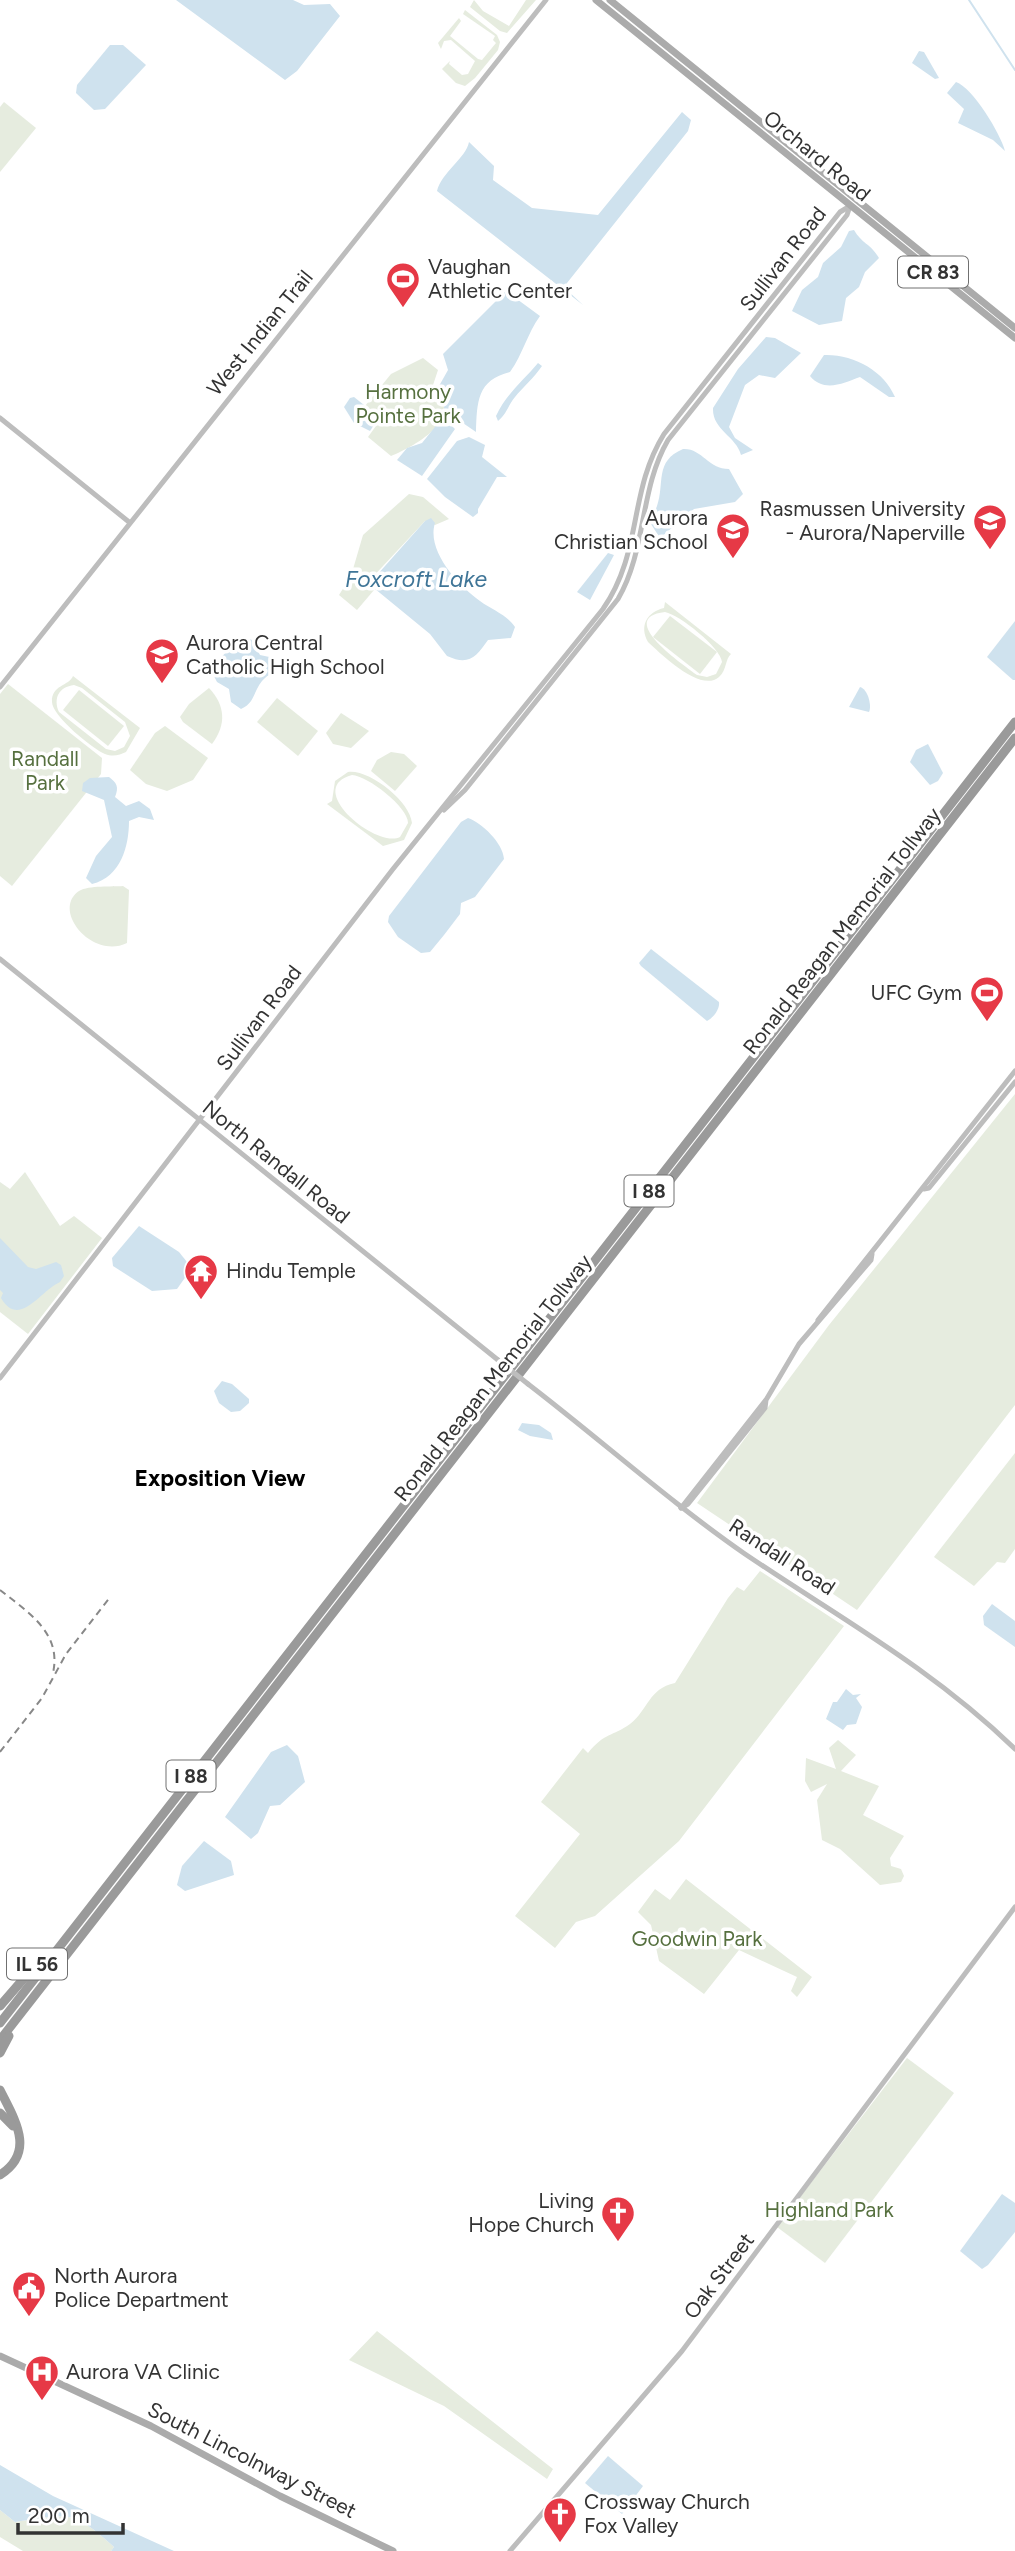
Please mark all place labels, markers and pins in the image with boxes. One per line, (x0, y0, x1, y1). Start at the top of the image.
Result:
place label: Vaughan Athletic Center (428, 254, 572, 303)
sports icon: Vaughan Athletic Center (384, 260, 422, 309)
place label: Rasmussen University - Aurora/Naperville (760, 496, 965, 545)
school or university icon: Rasmussen University - Aurora/Naperville (971, 502, 1009, 551)
place label: Aurora Christian School (554, 505, 708, 554)
school or university icon: Aurora Christian School (714, 511, 752, 560)
place label: Aurora Central Catholic High School (186, 630, 385, 679)
school or university icon: Aurora Central Catholic High School (143, 636, 181, 685)
sports icon: UFC Gym (968, 974, 1006, 1023)
place label: UFC Gym (871, 980, 962, 1005)
temple icon: Hindu Temple (182, 1252, 220, 1301)
place label: Hindu Temple (226, 1258, 356, 1283)
place label: Living Hope Church (468, 2188, 594, 2237)
church icon: Living Hope Church (599, 2194, 637, 2243)
place label: North Aurora Police Department (54, 2263, 229, 2312)
public building icon: North Aurora Police Department (10, 2269, 48, 2318)
hospital icon: Aurora VA Clinic (23, 2353, 61, 2402)
place label: Aurora VA Clinic (66, 2359, 220, 2384)
place label: Crossway Church Fox Valley (584, 2489, 750, 2538)
church icon: Crossway Church Fox Valley (541, 2495, 579, 2544)

